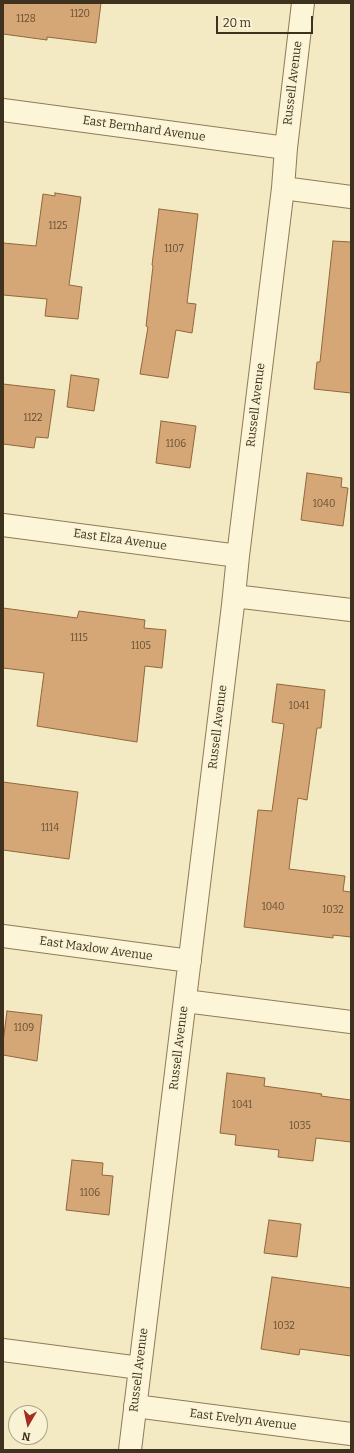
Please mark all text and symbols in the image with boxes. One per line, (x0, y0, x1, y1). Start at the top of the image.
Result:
house number: 1120 (70, 8, 90, 20)
scale bar (218, 8, 315, 34)
house number: 1128 (16, 13, 36, 25)
text: 20 m (223, 16, 251, 30)
street label: Russell Avenue (281, 40, 305, 126)
street label: East Bernhard Avenue (82, 113, 206, 145)
house number: 1125 (49, 220, 67, 232)
house number: 1107 (164, 243, 184, 255)
street label: Russell Avenue (244, 362, 268, 448)
house number: 1122 (24, 412, 42, 424)
house number: 1106 (166, 438, 186, 450)
house number: 1040 (313, 498, 335, 510)
street label: East Elza Avenue (72, 526, 168, 554)
house number: 1115 (70, 632, 88, 644)
house number: 1105 (131, 640, 151, 652)
street label: Russell Avenue (206, 684, 230, 770)
house number: 1041 (289, 700, 309, 712)
house number: 1114 (41, 822, 59, 834)
house number: 1040 (262, 901, 284, 913)
house number: 1032 (322, 904, 344, 916)
street label: East Maxlow Avenue (39, 934, 153, 964)
street label: Russell Avenue (167, 1005, 191, 1091)
house number: 1109 (14, 1022, 34, 1034)
house number: 1041 (232, 1099, 252, 1111)
house number: 1035 (289, 1120, 311, 1132)
house number: 1106 (80, 1187, 100, 1199)
house number: 1032 (273, 1320, 295, 1332)
street label: Russell Avenue (127, 1327, 151, 1413)
north arrow (8, 1405, 48, 1445)
street label: East Evelyn Avenue (189, 1406, 297, 1434)
text: N (21, 1429, 31, 1443)

